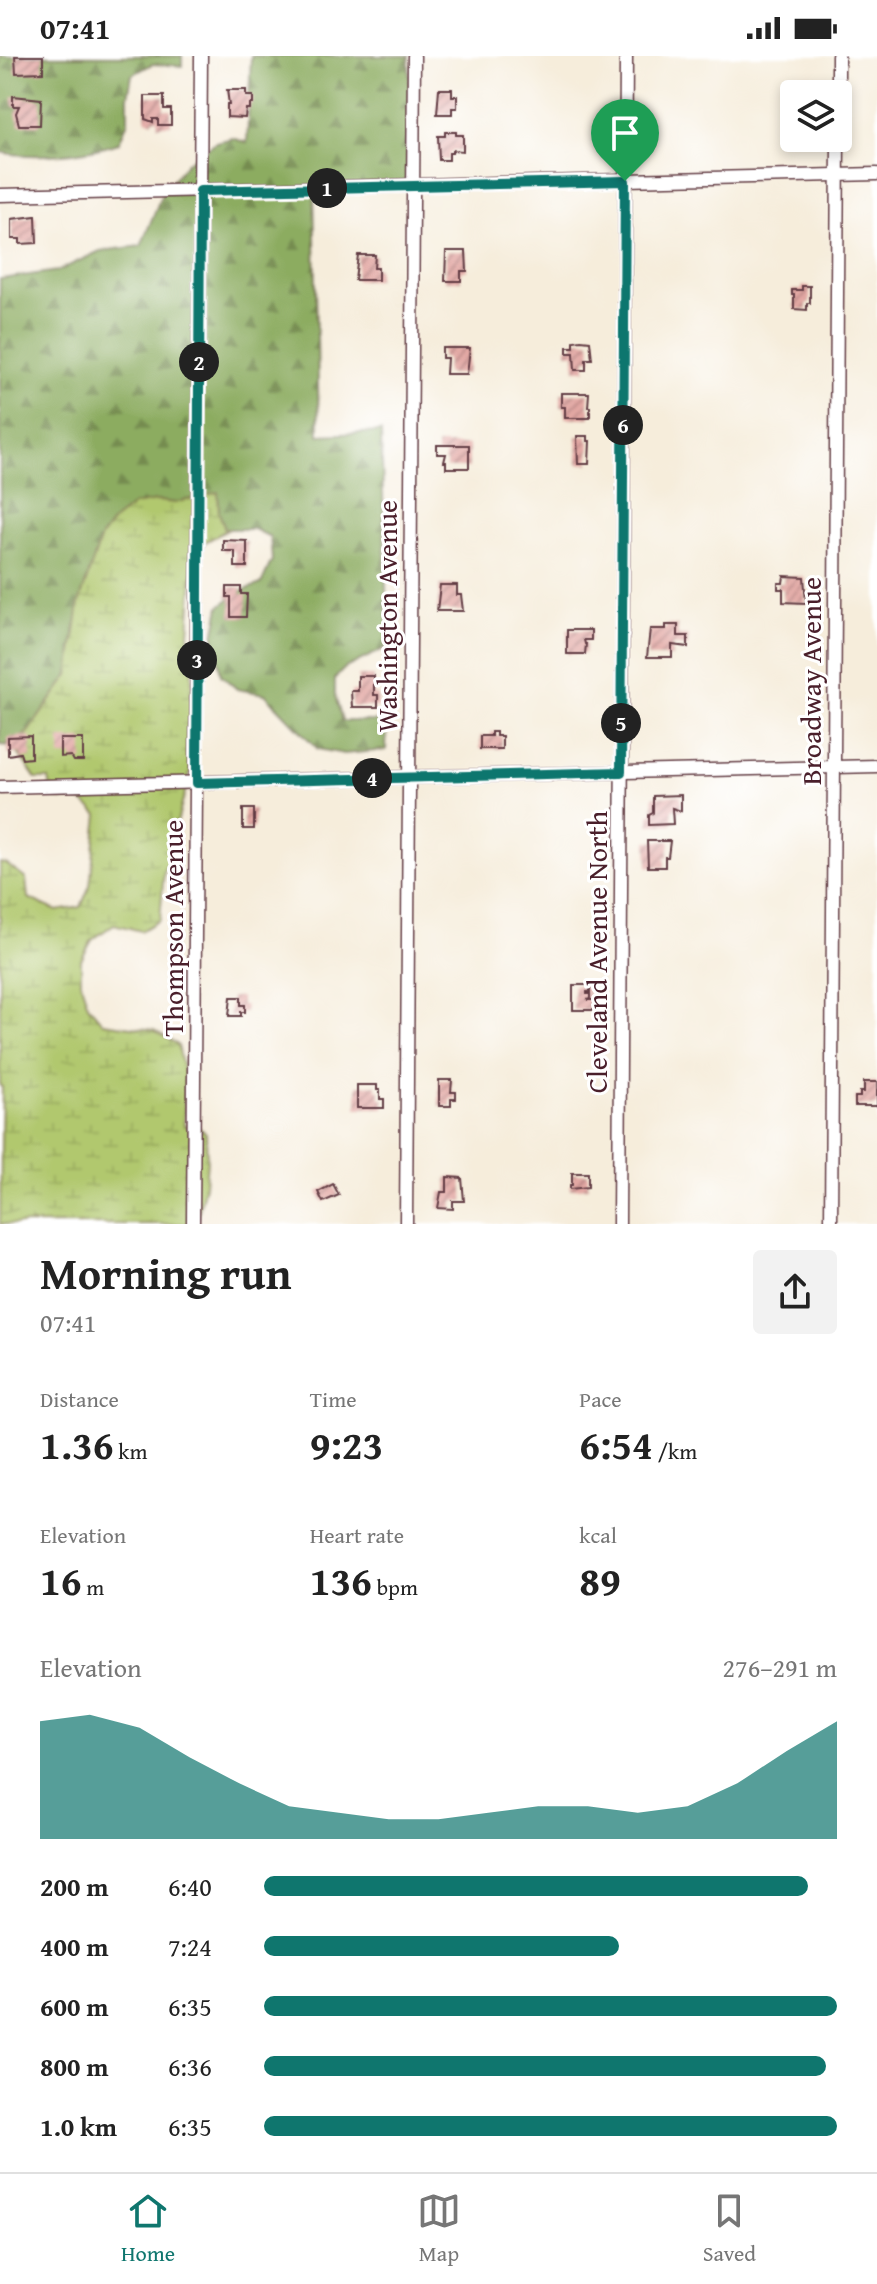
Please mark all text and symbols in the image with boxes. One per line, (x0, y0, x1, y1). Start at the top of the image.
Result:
text: 07:41 (40, 6, 111, 50)
map controls (780, 80, 852, 152)
button: layers (780, 80, 852, 152)
pin (591, 99, 659, 181)
icon: arrive (603, 111, 647, 155)
pin: 1 (307, 168, 347, 208)
text: 1 (321, 172, 333, 204)
pin: 2 (179, 342, 219, 382)
text: 2 (193, 346, 205, 378)
pin: 6 (603, 405, 643, 445)
text: 6 (617, 409, 629, 441)
street label: Washington Avenue (366, 500, 407, 732)
street label: Broadway Avenue (790, 577, 831, 785)
pin: 3 (177, 640, 217, 680)
text: 3 (191, 644, 203, 676)
pin: 5 (601, 703, 641, 743)
text: 5 (615, 707, 627, 739)
pin: 4 (352, 758, 392, 798)
text: 4 (366, 762, 378, 794)
street label: Cleveland Avenue North (576, 810, 617, 1093)
street label: Thompson Avenue (152, 819, 193, 1037)
text: Morning run (40, 1241, 291, 1305)
button: share (753, 1250, 837, 1334)
text: 07:41 (40, 1303, 96, 1342)
text: Distance (40, 1383, 119, 1415)
text: Time (310, 1383, 356, 1415)
text: Pace (579, 1383, 622, 1415)
text: 1.36 (40, 1415, 113, 1474)
text: 9:23 (310, 1415, 383, 1474)
text: 6:54 (579, 1415, 653, 1474)
text: km (113, 1435, 147, 1467)
text: /km (653, 1435, 697, 1467)
text: Elevation (40, 1519, 126, 1551)
text: Heart rate (310, 1519, 404, 1551)
text: kcal (579, 1519, 617, 1551)
text: 16 (40, 1551, 81, 1610)
text: 136 (310, 1551, 372, 1610)
text: 89 (579, 1551, 621, 1610)
text: m (81, 1571, 104, 1603)
text: bpm (372, 1571, 418, 1603)
text: Elevation (40, 1648, 142, 1687)
text: 276–291 m (723, 1648, 837, 1687)
text: 200 m (40, 1867, 108, 1906)
text: 6:40 (168, 1867, 212, 1906)
text: 400 m (40, 1927, 108, 1966)
text: 7:24 (168, 1927, 212, 1966)
text: 600 m (40, 1987, 108, 2026)
text: 6:35 (168, 1987, 212, 2026)
text: 800 m (40, 2047, 108, 2086)
text: 6:36 (168, 2047, 212, 2086)
text: 1.0 km (40, 2107, 117, 2146)
text: 6:35 (168, 2107, 212, 2146)
tab: Home (121, 2189, 175, 2269)
tab: Map (417, 2189, 461, 2269)
tab: Saved (703, 2189, 756, 2269)

